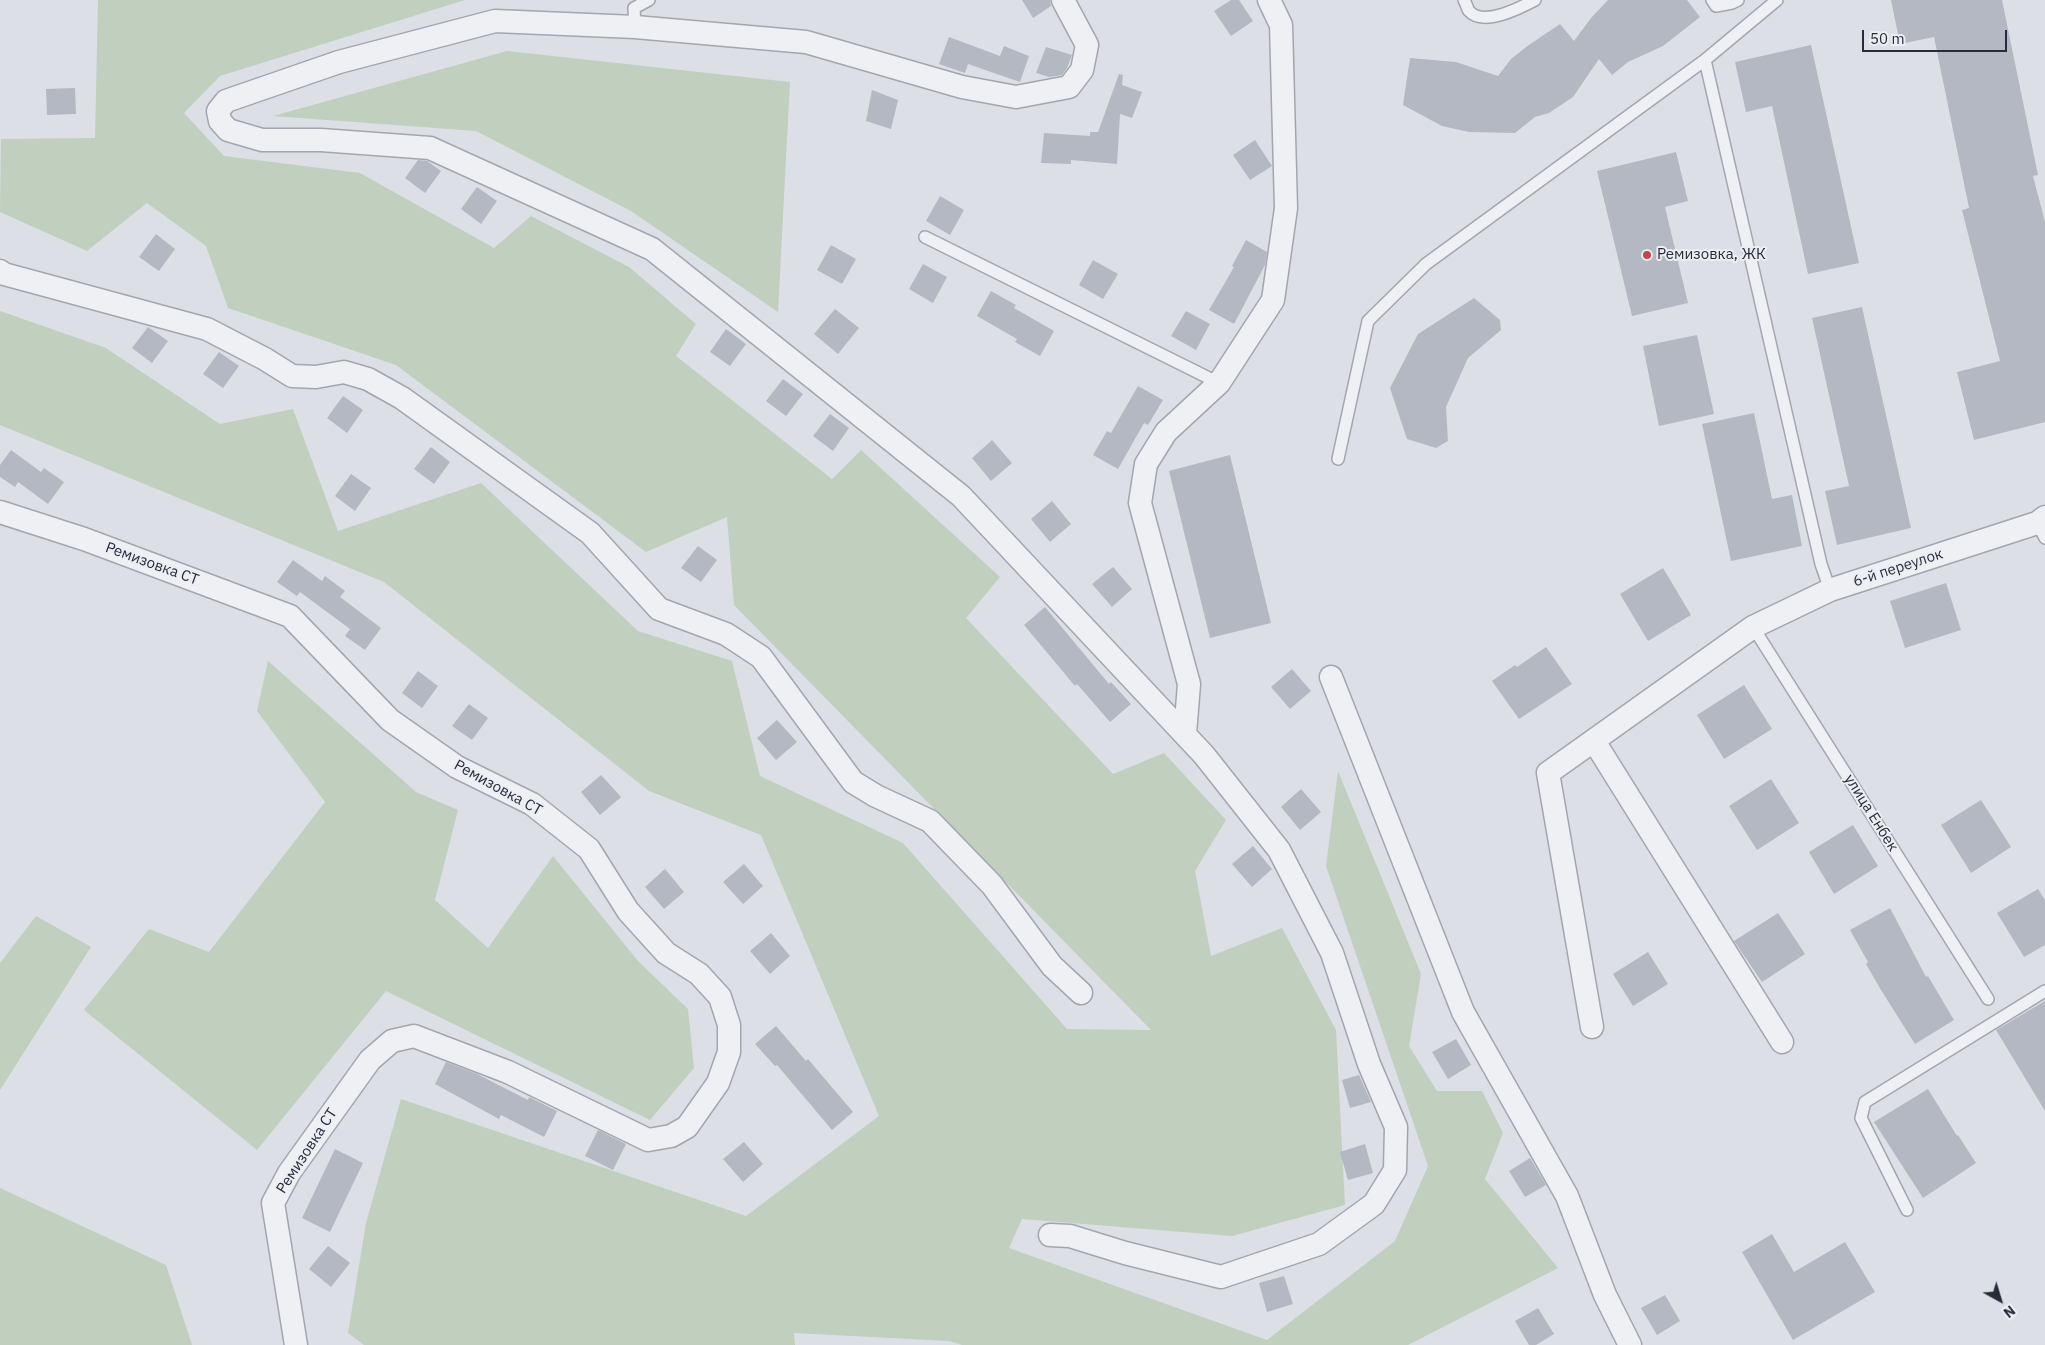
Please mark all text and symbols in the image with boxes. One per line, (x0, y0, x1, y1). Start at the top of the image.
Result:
scale bar (1865, 20, 2010, 52)
text: 50 m (1870, 29, 1905, 48)
place label: Ремизовка, ЖК (1657, 246, 1766, 264)
marker: Ремизовка, ЖК (1641, 249, 1653, 261)
street label: Ремизовка СТ (103, 539, 201, 589)
street label: 6-й переулок (1851, 545, 1945, 591)
street label: Ремизовка СТ (451, 756, 545, 820)
street label: улица Енбек (1840, 771, 1902, 855)
street label: Ремизовка СТ (273, 1105, 341, 1197)
north arrow (1975, 1275, 2025, 1325)
text: N (2000, 1301, 2019, 1322)

